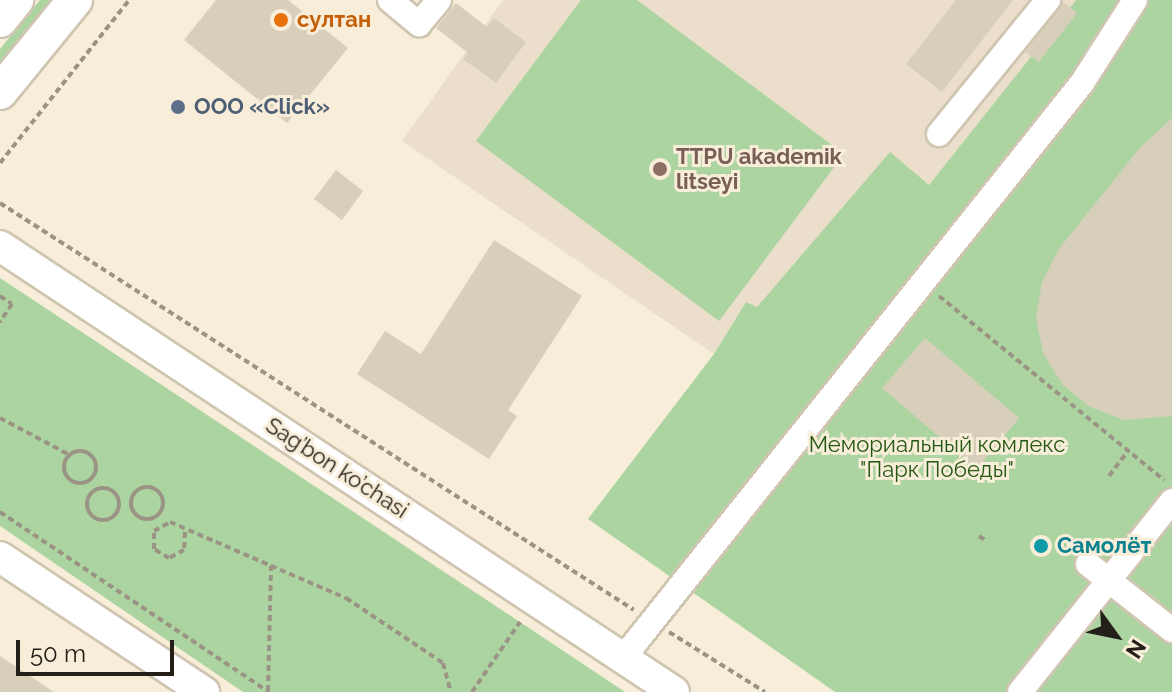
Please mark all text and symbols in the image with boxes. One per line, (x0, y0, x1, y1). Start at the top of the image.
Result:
place label: султан (297, 7, 371, 33)
marker: султан (272, 11, 290, 29)
place label: OOO «Click» (194, 94, 330, 120)
marker: OOO «Click» (169, 98, 187, 116)
place label: TTPU akademik litseyi (676, 143, 842, 194)
marker: TTPU akademik litseyi (651, 160, 669, 178)
street label: Sag’bon ko’chasi (261, 412, 413, 524)
park label: Мемориальный комлекс "Парк Победы" (809, 431, 1065, 482)
place label: Самолёт (1057, 533, 1151, 559)
marker: Самолёт (1032, 537, 1050, 555)
north arrow (1076, 596, 1156, 676)
scale bar (20, 624, 178, 674)
text: N (1121, 635, 1152, 663)
text: 50 m (30, 639, 86, 668)

